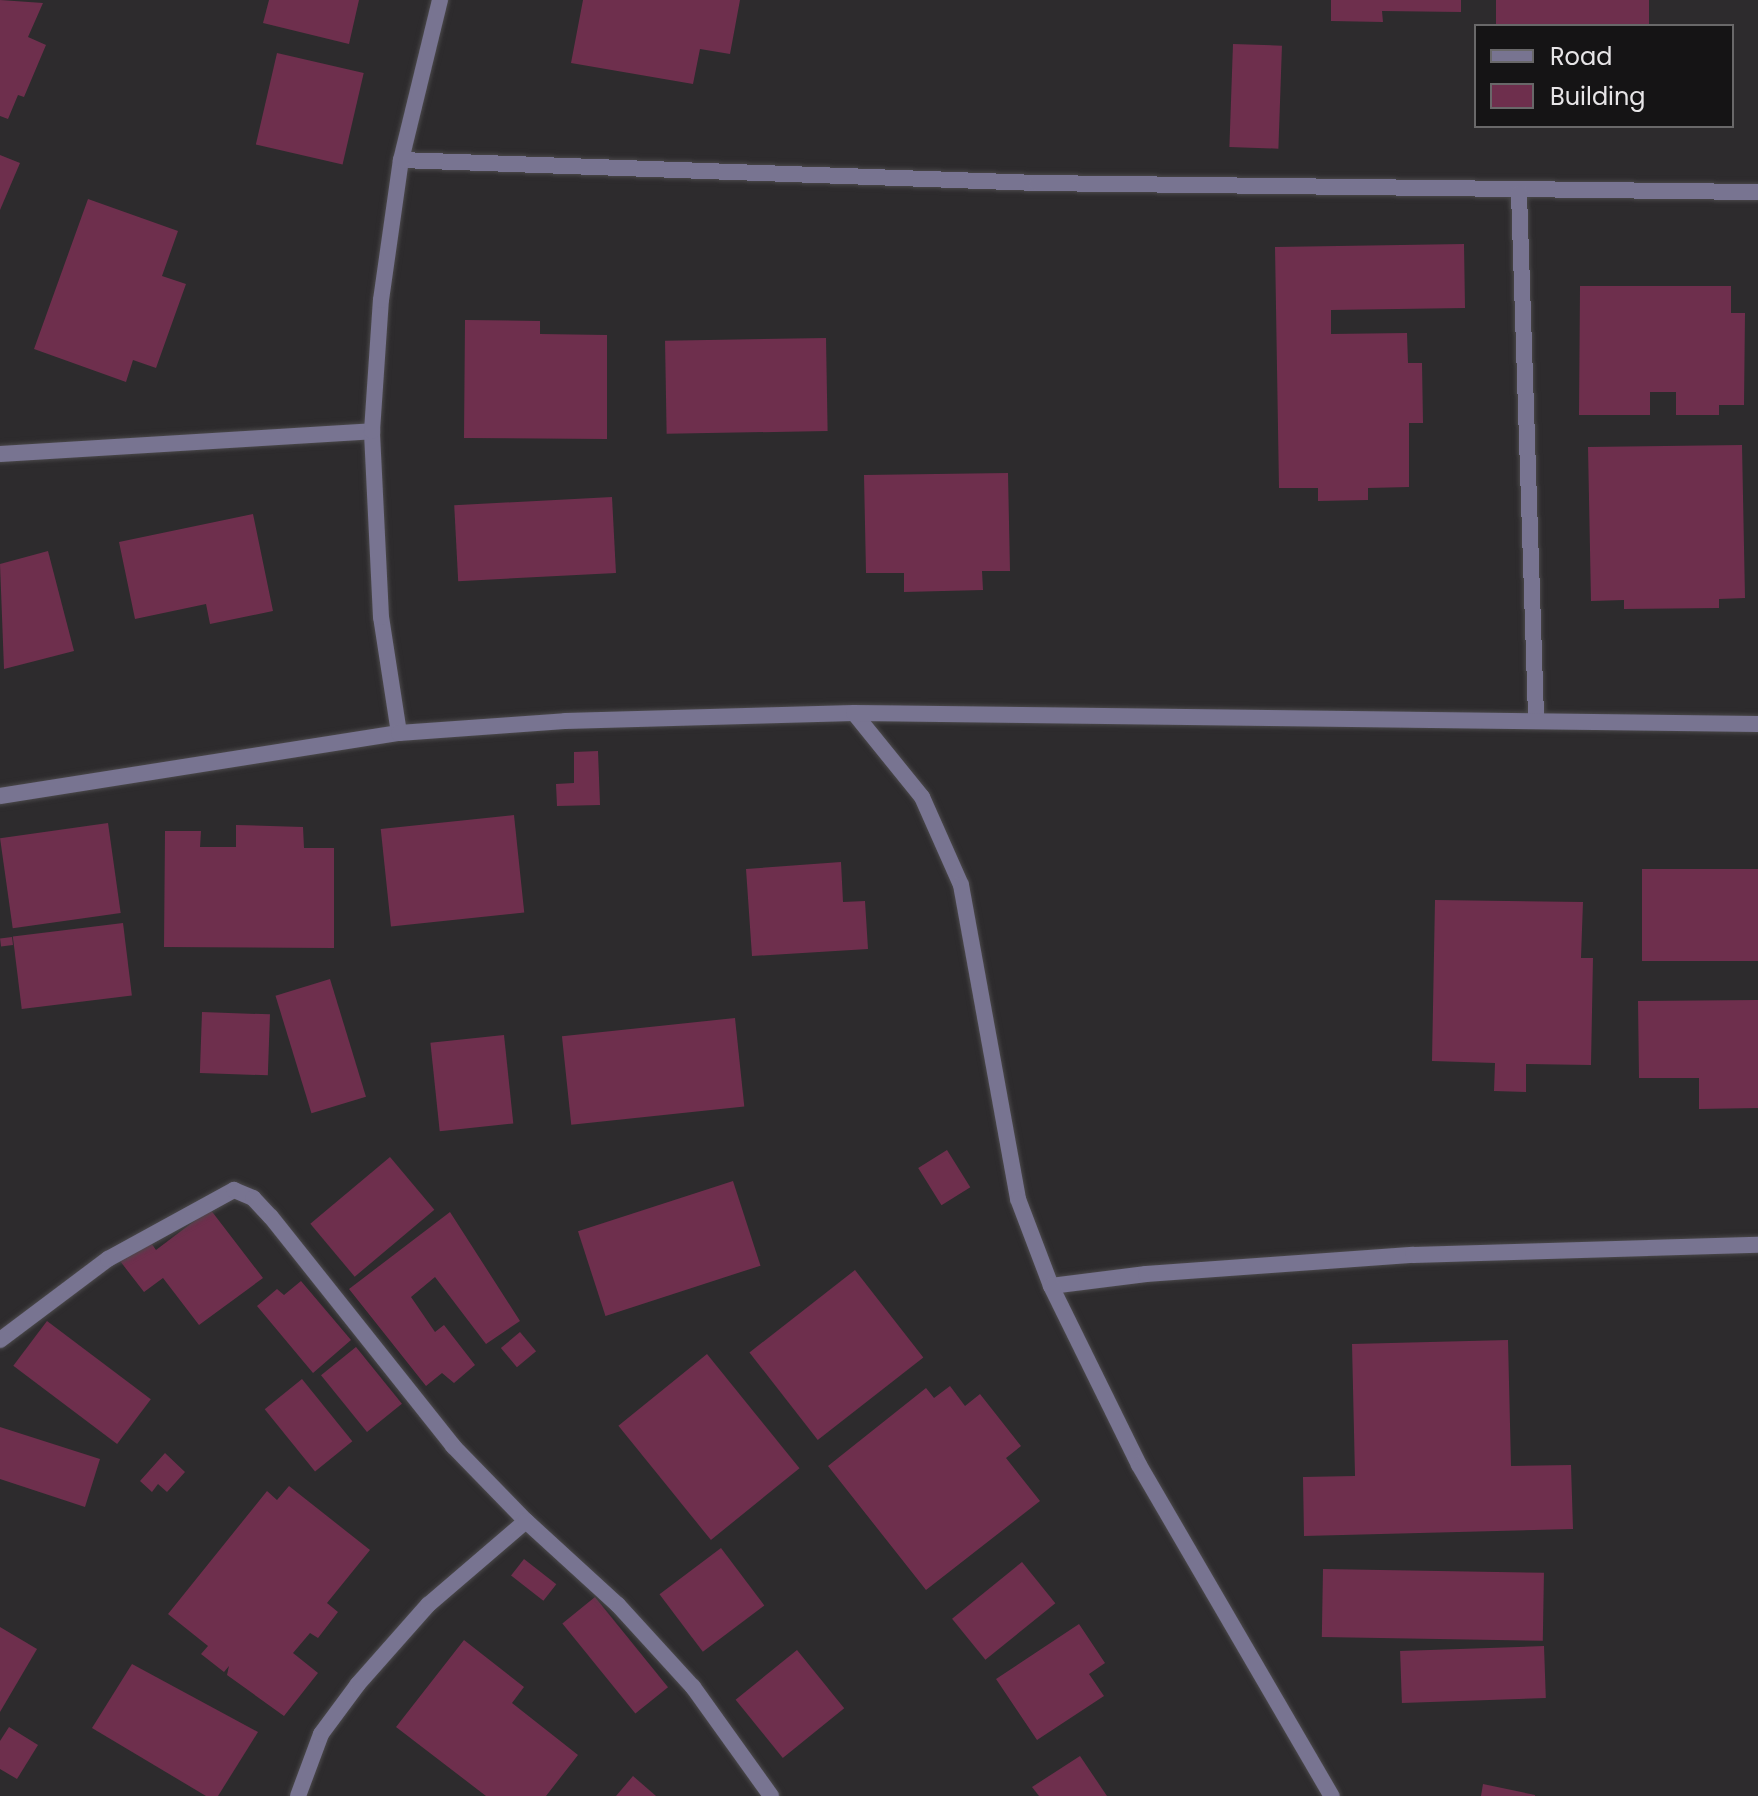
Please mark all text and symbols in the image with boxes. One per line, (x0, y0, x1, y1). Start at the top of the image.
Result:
legend (1474, 24, 1734, 128)
text: Road (1550, 40, 1612, 73)
text: Building (1550, 80, 1646, 113)

